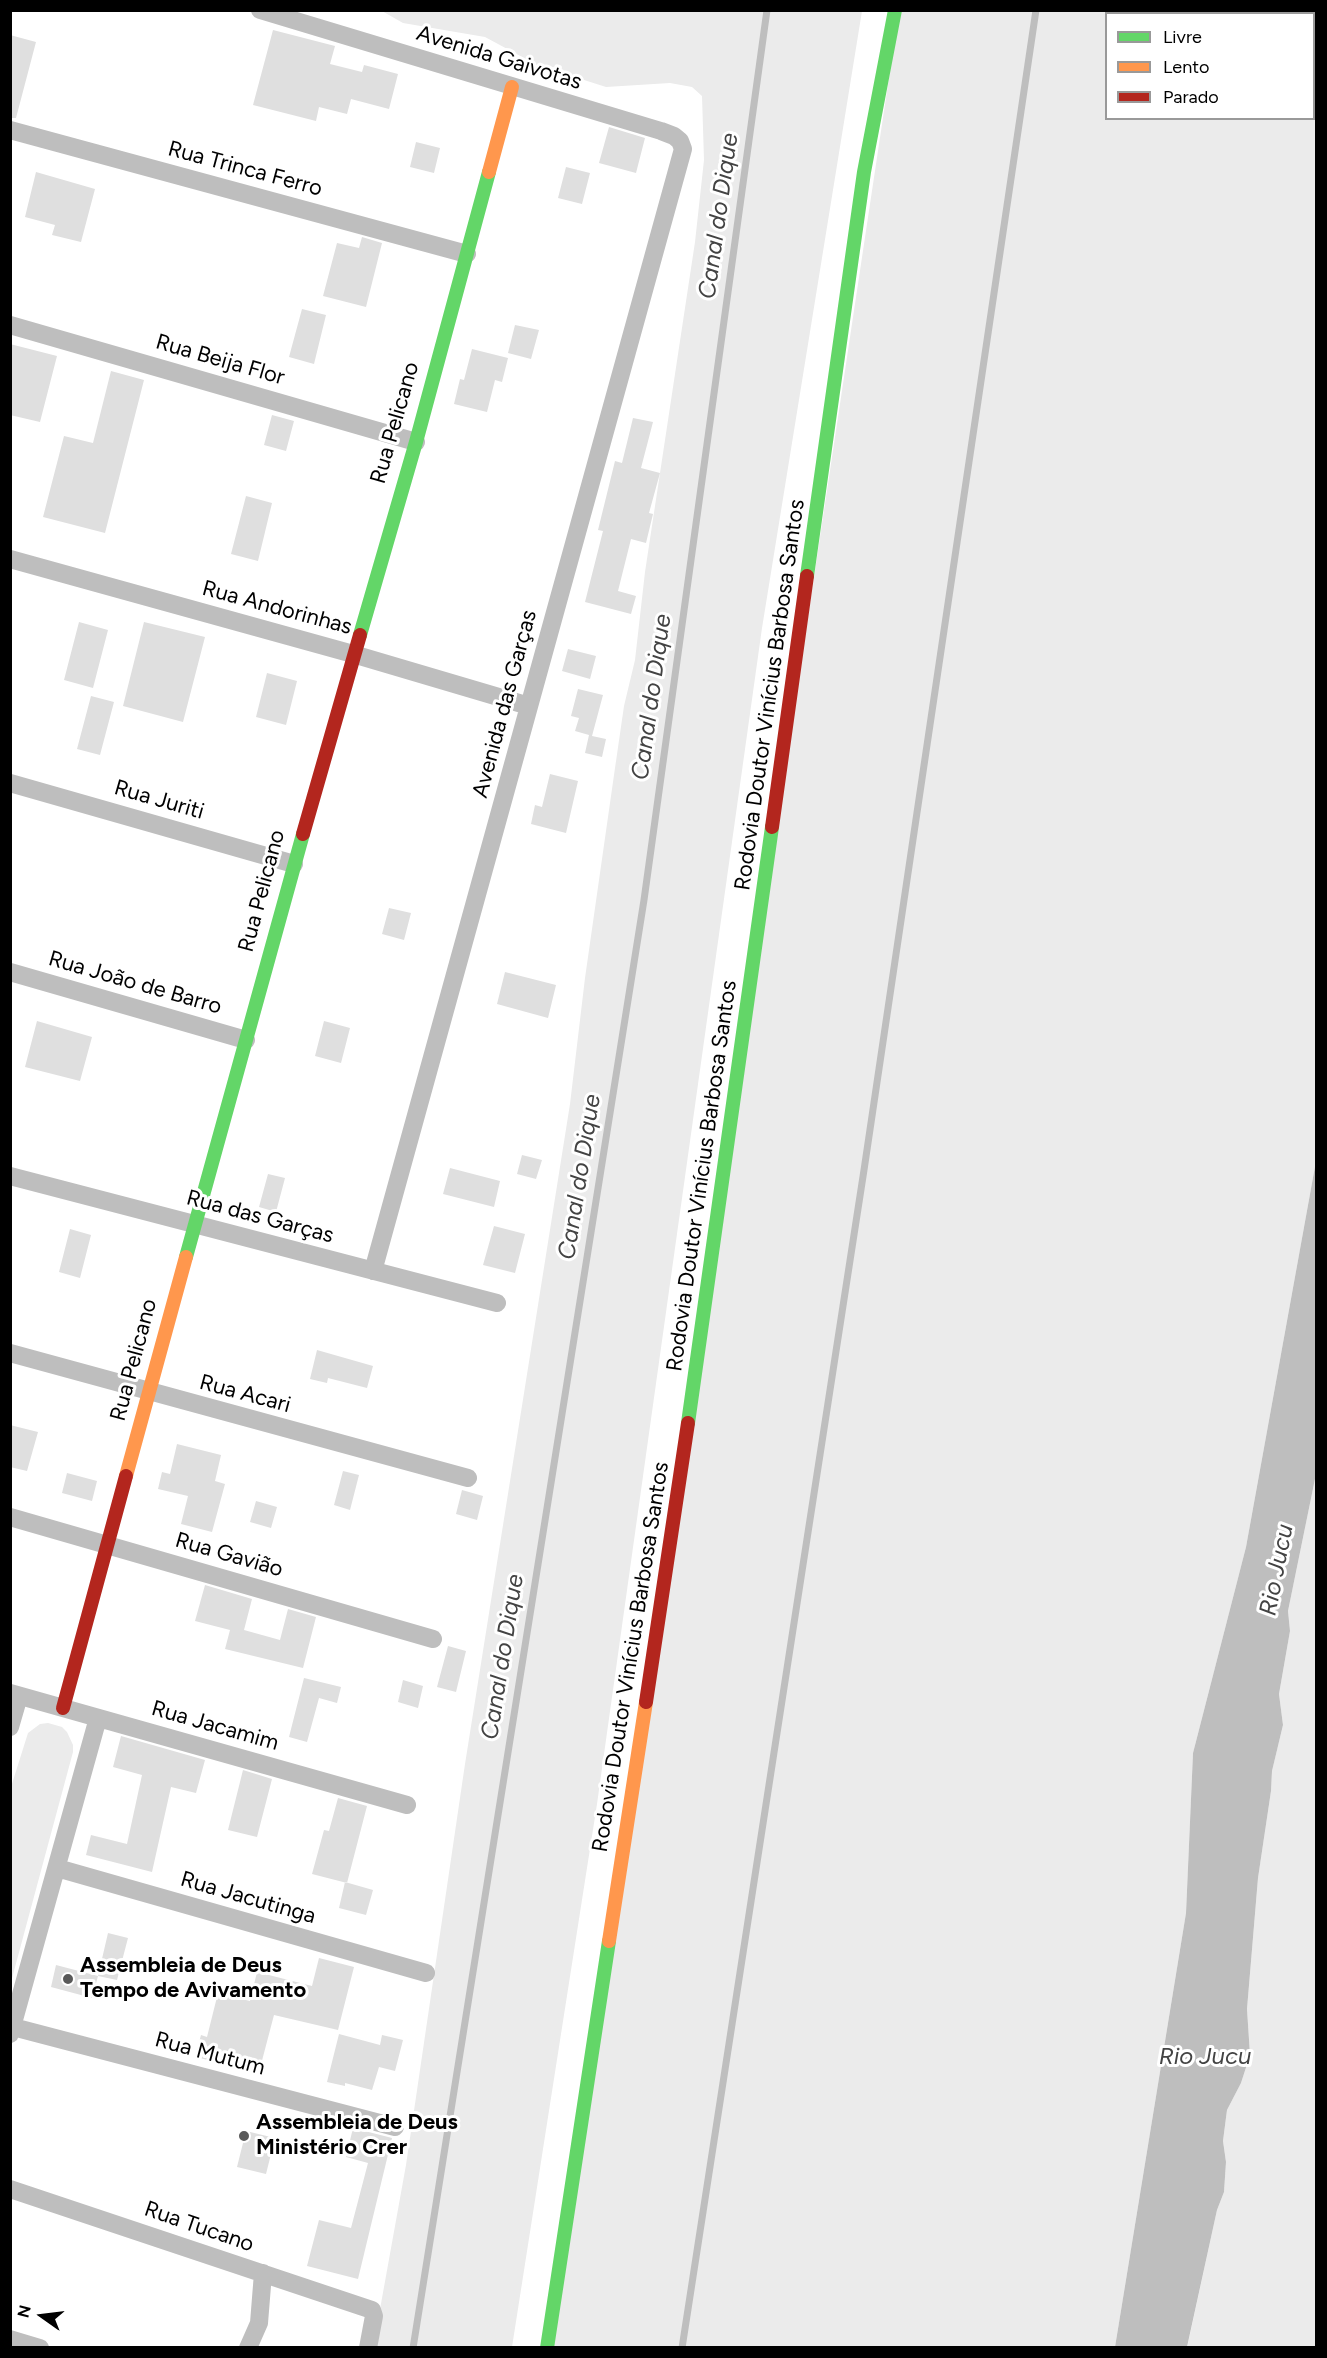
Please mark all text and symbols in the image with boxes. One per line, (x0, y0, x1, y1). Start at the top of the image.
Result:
legend (1105, 12, 1315, 120)
street label: Avenida Gaivotas (413, 20, 585, 96)
text: Livre (1163, 26, 1202, 48)
text: Lento (1163, 56, 1209, 78)
text: Parado (1163, 86, 1219, 108)
water label: Canal do Dique (693, 131, 745, 301)
street label: Rua Trinca Ferro (165, 136, 325, 202)
street label: Rua Beija Flor (153, 329, 287, 391)
street label: Rua Pelicano (365, 359, 425, 487)
street label: Rodovia Doutor Vinícius Barbosa Santos (729, 498, 811, 892)
street label: Rua Andorinhas (199, 575, 355, 641)
street label: Avenida das Garças (467, 607, 543, 801)
water label: Canal do Dique (626, 612, 678, 782)
street label: Rua Juriti (111, 775, 207, 825)
street label: Rua Pelicano (233, 827, 291, 955)
street label: Rua João de Barro (45, 946, 225, 1020)
street label: Rodovia Doutor Vinícius Barbosa Santos (661, 979, 743, 1373)
water label: Canal do Dique (553, 1092, 607, 1262)
street label: Rua das Garças (184, 1185, 336, 1249)
street label: Rua Pelicano (105, 1296, 163, 1424)
street label: Rua Acari (197, 1369, 293, 1419)
street label: Rodovia Doutor Vinícius Barbosa Santos (587, 1460, 675, 1854)
water label: Rio Jucu (1254, 1522, 1300, 1618)
street label: Rua Gavião (172, 1527, 286, 1583)
water label: Canal do Dique (476, 1572, 530, 1742)
street label: Rua Jacamim (148, 1695, 282, 1757)
street label: Rua Jacutinga (177, 1866, 319, 1930)
place label: Assembleia de Deus Tempo de Avivamento (80, 1953, 306, 2005)
marker: Assembleia de Deus Tempo de Avivamento (61, 1972, 75, 1986)
street label: Rua Mutum (152, 2027, 268, 2081)
water label: Rio Jucu (1159, 2043, 1251, 2071)
place label: Assembleia de Deus Ministério Crer (256, 2110, 458, 2162)
marker: Assembleia de Deus Ministério Crer (237, 2129, 251, 2143)
street label: Rua Tucano (141, 2196, 257, 2258)
north arrow (12, 2286, 72, 2346)
text: N (13, 2303, 35, 2320)

